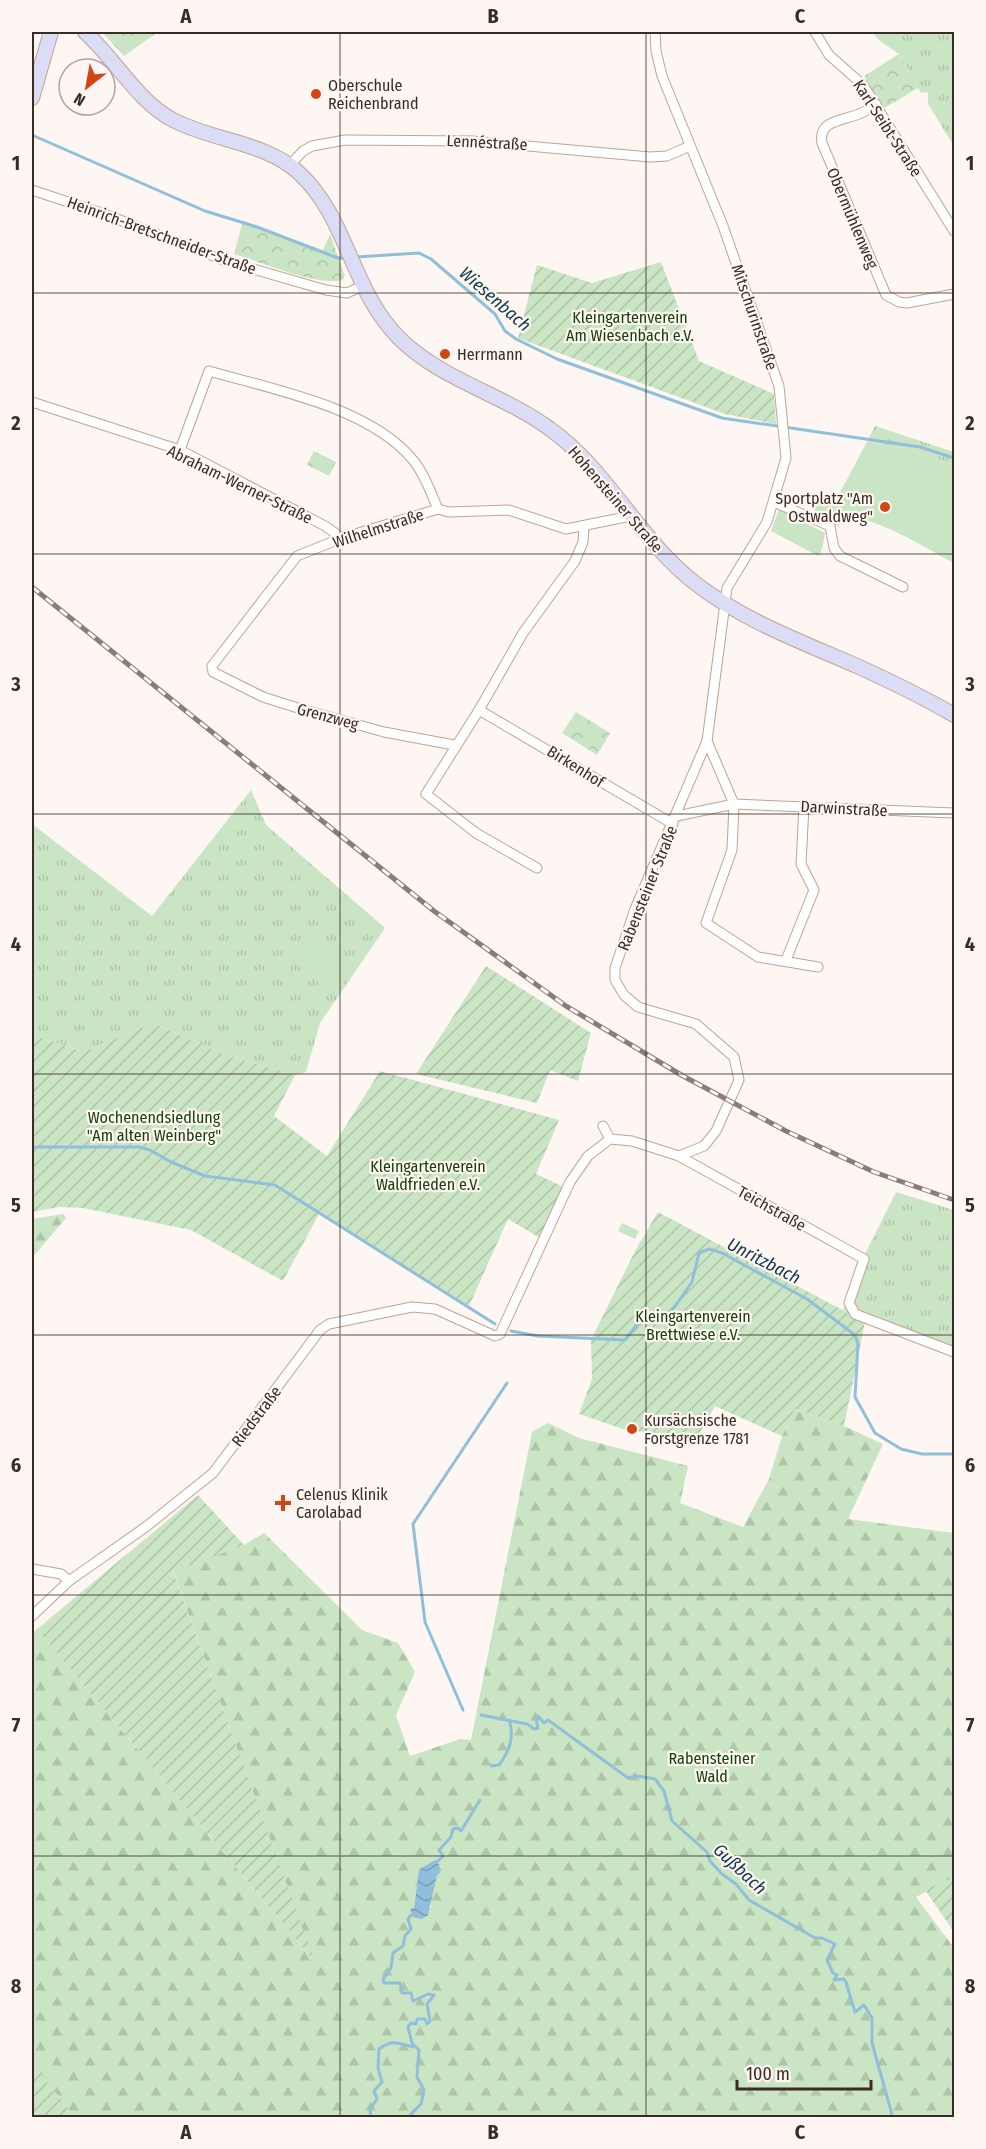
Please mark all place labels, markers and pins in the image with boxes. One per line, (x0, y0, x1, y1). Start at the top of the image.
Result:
place label: Oberschule Reichenbrand (328, 76, 418, 113)
marker: Oberschule Reichenbrand (309, 87, 323, 101)
place label: Herrmann (457, 345, 523, 364)
marker: Herrmann (438, 347, 452, 361)
place label: Sportplatz "Am Ostwaldweg" (775, 489, 873, 526)
marker: Sportplatz "Am Ostwaldweg" (878, 500, 892, 514)
place label: Kursächsische Forstgrenze 1781 (644, 1411, 749, 1448)
marker: Kursächsische Forstgrenze 1781 (625, 1422, 639, 1436)
place label: Celenus Klinik Carolabad (296, 1485, 388, 1522)
marker: Celenus Klinik Carolabad (274, 1494, 292, 1512)

